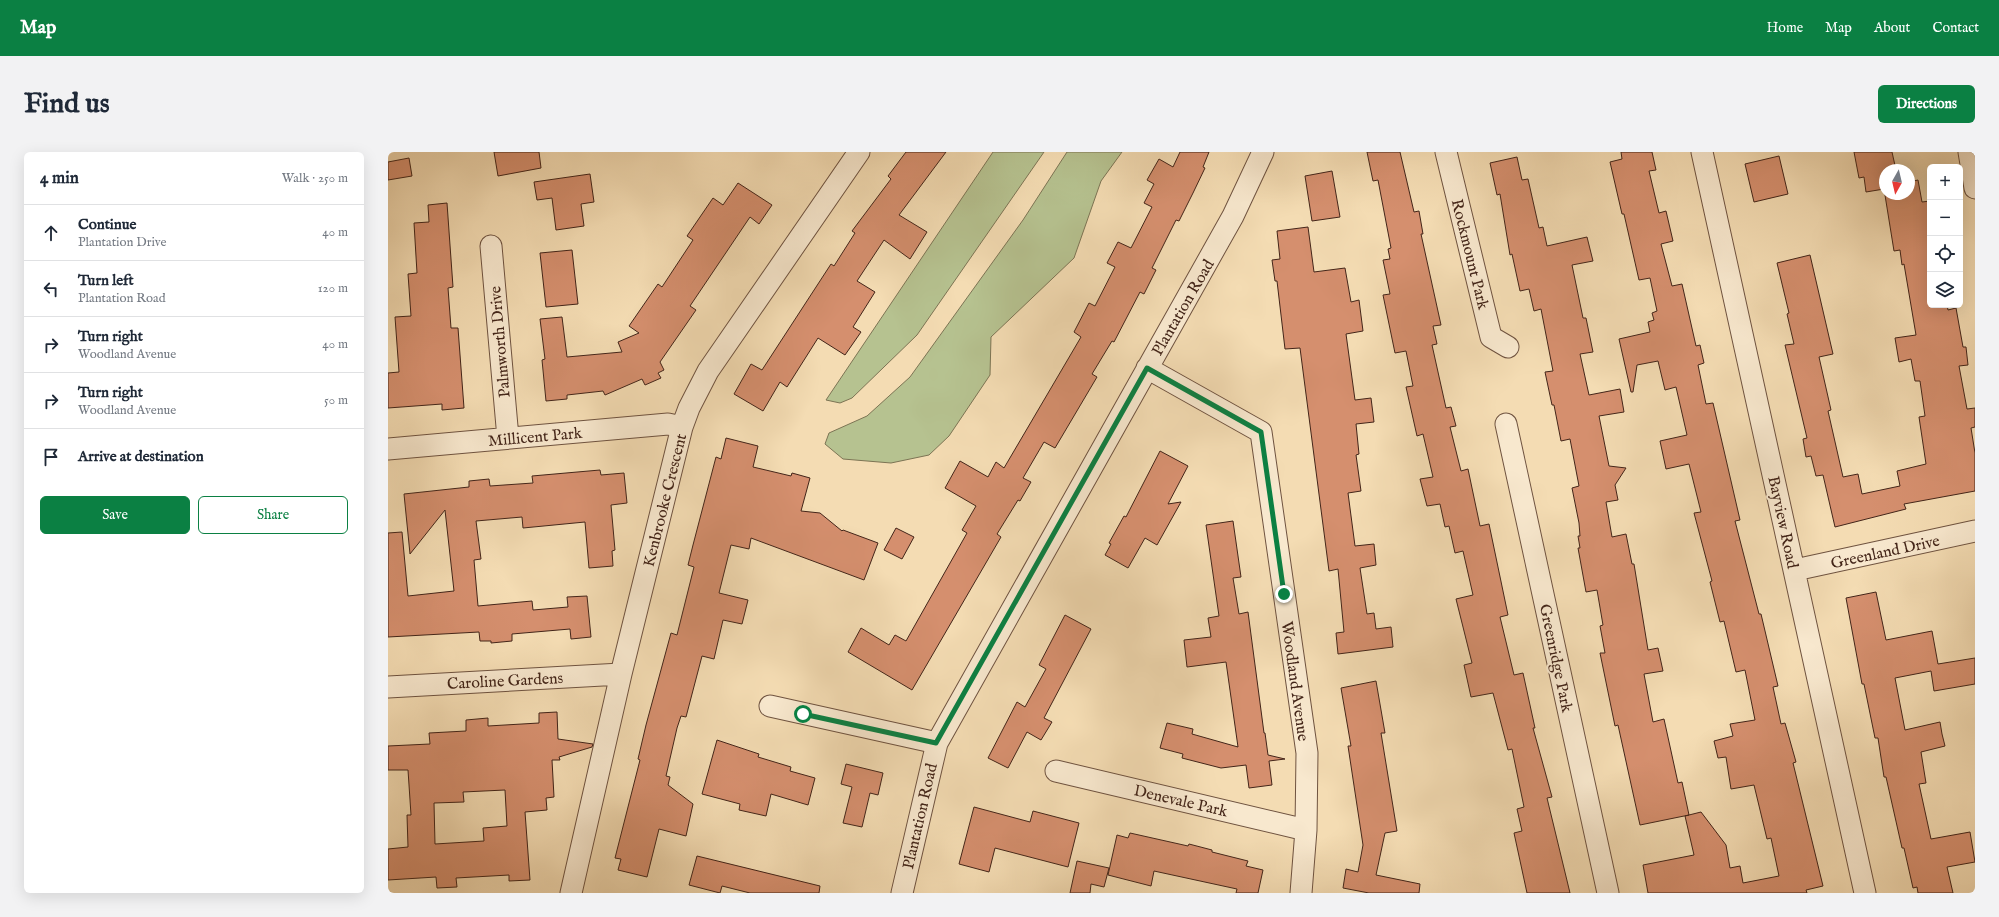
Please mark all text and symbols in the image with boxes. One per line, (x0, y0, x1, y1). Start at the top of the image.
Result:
text: Map (20, 16, 56, 40)
text: Home (1767, 19, 1803, 37)
text: Map (1825, 19, 1852, 37)
text: About (1874, 19, 1910, 37)
text: Contact (1932, 19, 1979, 37)
button: Directions (1878, 85, 1975, 123)
text: Find us (24, 87, 110, 122)
north arrow (1879, 164, 1915, 200)
map controls (1927, 164, 1963, 308)
button: + (1927, 164, 1963, 200)
text: 4 min (40, 168, 79, 189)
text: Walk · 250 m (282, 170, 348, 187)
street label: Rockmount Park (1446, 197, 1493, 312)
button: − (1927, 200, 1963, 236)
text: Continue (78, 215, 136, 234)
icon: ahead (40, 222, 62, 244)
text: 40 m (322, 224, 348, 241)
text: Plantation Drive (78, 234, 167, 251)
button: locate (1927, 236, 1963, 272)
street label: Plantation Road (1148, 256, 1220, 360)
text: Turn left (78, 271, 134, 290)
button: layers (1927, 272, 1963, 308)
icon: left (40, 278, 62, 300)
text: 120 m (318, 280, 348, 297)
street label: Palmworth Drive (486, 285, 516, 399)
text: Plantation Road (78, 290, 166, 307)
text: Turn right (78, 327, 143, 346)
icon: right (40, 334, 62, 356)
text: 40 m (322, 336, 348, 353)
text: Woodland Avenue (78, 346, 176, 363)
text: Turn right (78, 383, 143, 402)
icon: right (40, 390, 62, 412)
text: 50 m (324, 392, 348, 409)
text: Woodland Avenue (78, 402, 176, 419)
street label: Millicent Park (487, 424, 584, 452)
street label: Kenbrooke Crescent (640, 431, 692, 569)
icon: arrive (40, 446, 62, 468)
text: Arrive at destination (78, 447, 204, 466)
street label: Bayview Road (1762, 474, 1802, 571)
button: Save (40, 496, 190, 534)
button: Share (198, 496, 348, 534)
street label: Greenland Drive (1829, 532, 1942, 574)
route end (1275, 585, 1293, 603)
street label: Greenridge Park (1534, 602, 1576, 715)
street label: Woodland Avenue (1276, 620, 1312, 743)
street label: Caroline Gardens (446, 669, 564, 695)
route start (794, 705, 812, 723)
street label: Plantation Road (899, 761, 943, 871)
street label: Denevale Park (1132, 781, 1230, 823)

